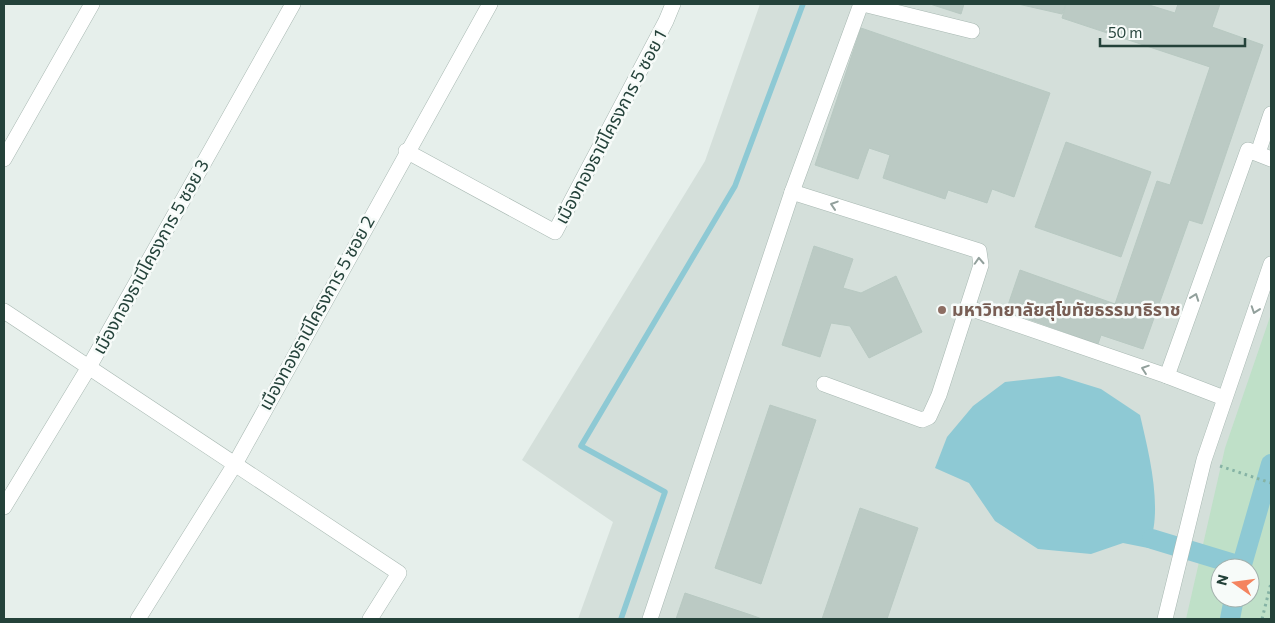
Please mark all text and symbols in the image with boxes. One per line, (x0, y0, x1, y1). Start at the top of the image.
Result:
scale bar (1100, 15, 1245, 47)
text: 50 m (1108, 23, 1142, 41)
street label: เมืองทองธานีโครงการ 5 ซอย 1 (550, 26, 671, 227)
street label: เมืองทองธานีโครงการ 5 ซอย 3 (87, 155, 213, 358)
one-way arrow (830, 201, 838, 211)
street label: เมืองทองธานีโครงการ 5 ซอย 2 (253, 211, 379, 414)
one-way arrow (974, 257, 985, 265)
one-way arrow (1189, 294, 1199, 302)
place label: มหาวิทยาลัยสุโขทัยธรรมาธิราช (952, 298, 1181, 321)
marker: มหาวิทยาลัยสุโขทัยธรรมาธิราช (936, 304, 948, 316)
one-way arrow (1251, 305, 1261, 313)
one-way arrow (1142, 365, 1150, 375)
north arrow (1210, 558, 1260, 608)
text: N (1212, 573, 1231, 587)

